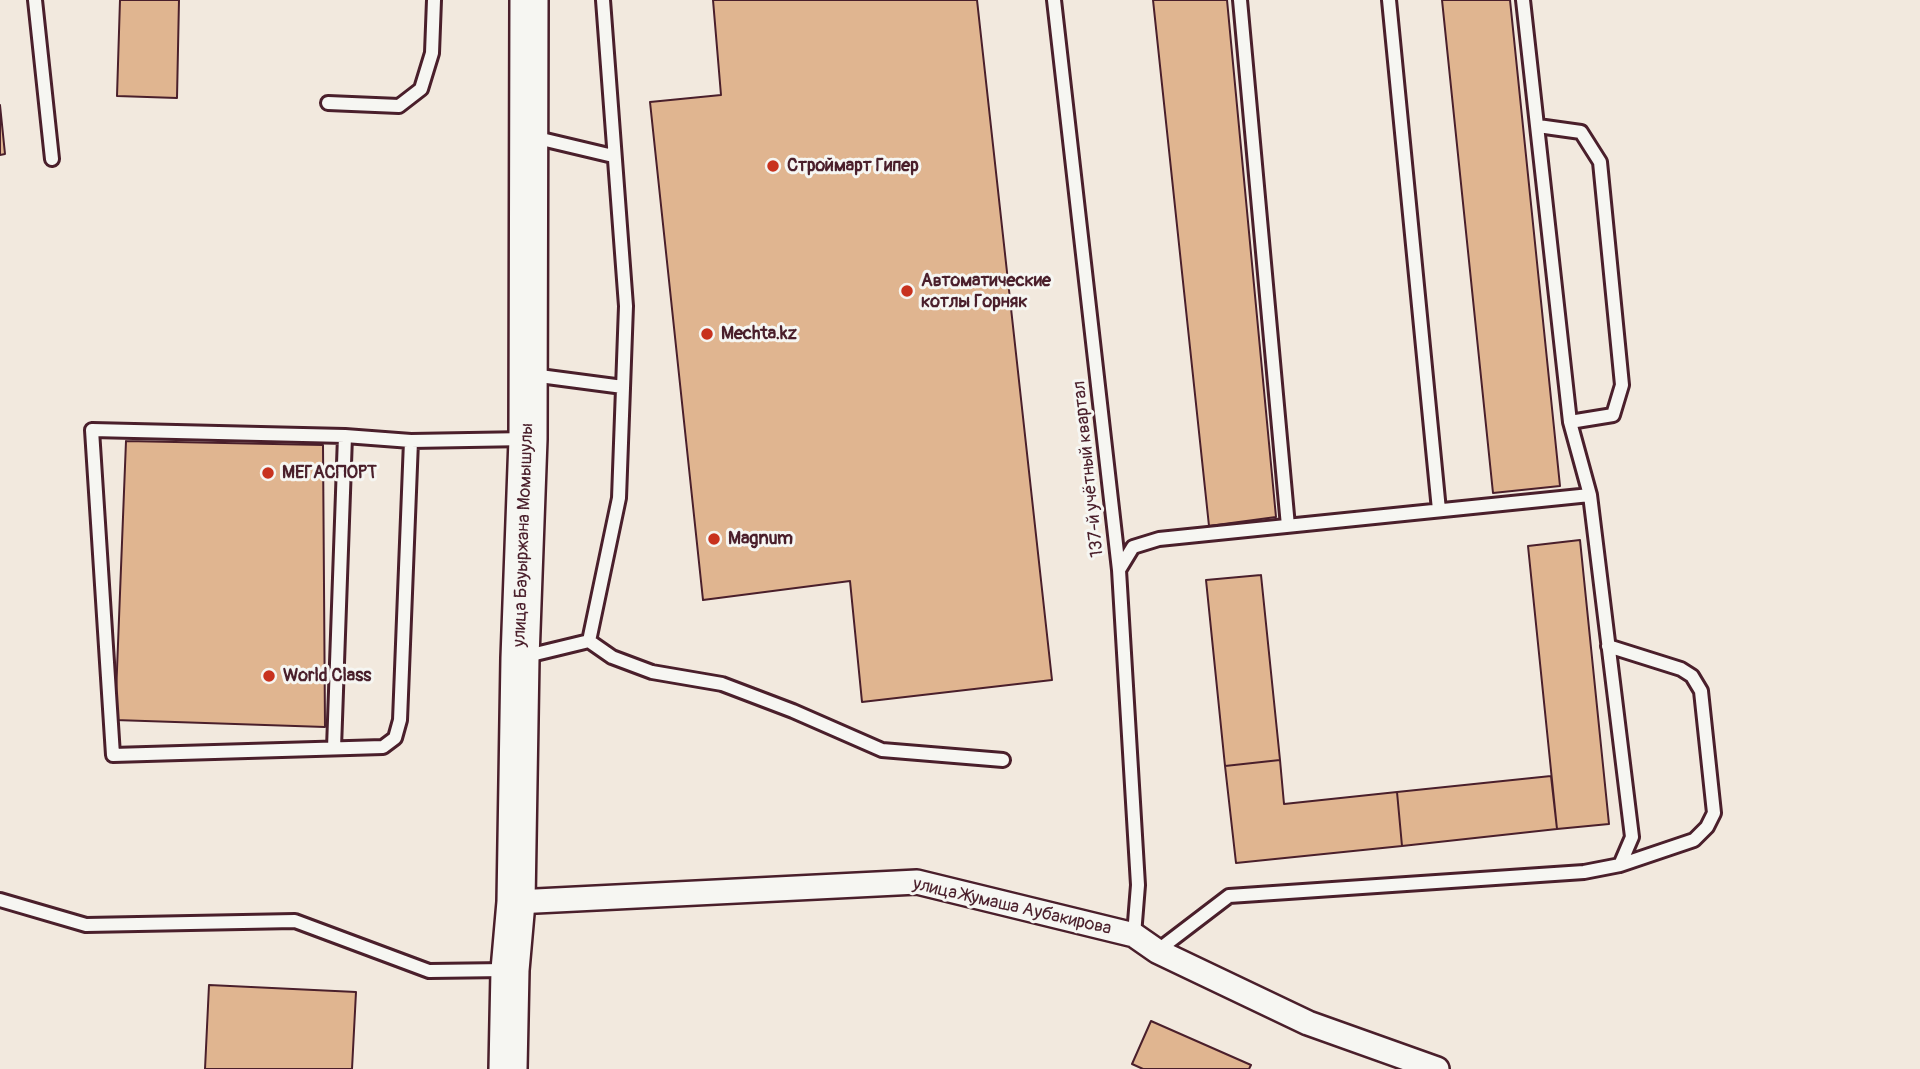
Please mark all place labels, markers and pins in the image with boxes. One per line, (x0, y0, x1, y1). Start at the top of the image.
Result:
place label: Строймарт Гипер (787, 155, 919, 177)
marker: Строймарт Гипер (765, 158, 781, 174)
place label: Автоматические котлы Горняк (921, 270, 1051, 312)
marker: Автоматические котлы Горняк (899, 283, 915, 299)
place label: Mechta.kz (721, 323, 797, 345)
marker: Mechta.kz (699, 326, 715, 342)
place label: МЕГАСПОРТ (282, 462, 377, 484)
marker: МЕГАСПОРТ (260, 465, 276, 481)
place label: Magnum (728, 528, 793, 550)
marker: Magnum (706, 531, 722, 547)
place label: World Class (283, 665, 371, 687)
marker: World Class (261, 668, 277, 684)

